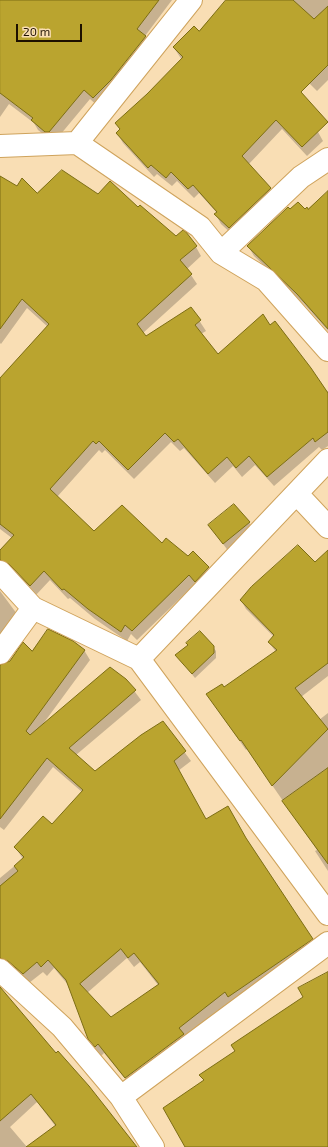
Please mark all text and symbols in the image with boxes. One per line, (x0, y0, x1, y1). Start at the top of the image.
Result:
scale bar (18, 16, 84, 42)
text: 20 m (23, 24, 50, 38)

